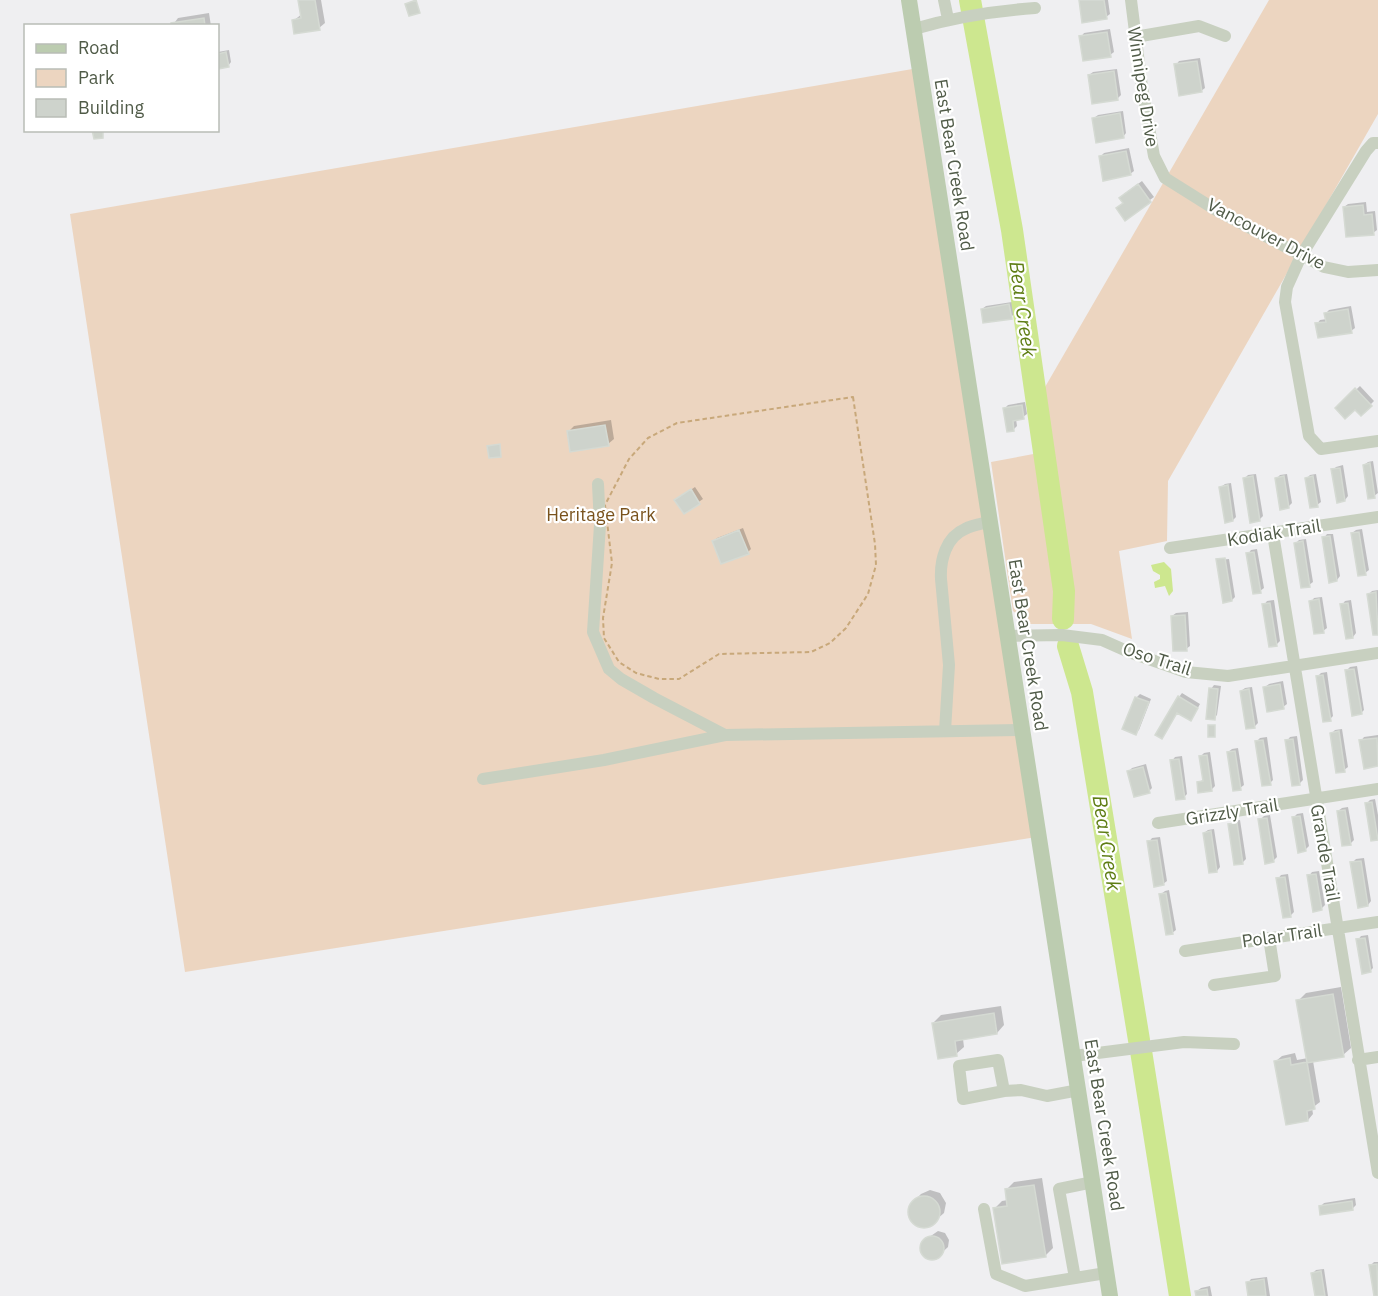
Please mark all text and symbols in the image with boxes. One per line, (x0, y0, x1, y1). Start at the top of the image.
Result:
legend (24, 24, 219, 132)
street label: Winnipeg Drive (1123, 25, 1164, 149)
text: Road (78, 36, 119, 59)
text: Park (78, 66, 115, 89)
street label: East Bear Creek Road (930, 77, 979, 253)
text: Building (78, 96, 145, 119)
street label: Vancouver Drive (1203, 193, 1329, 274)
water label: Bear Creek (1003, 259, 1044, 359)
park label: Heritage Park (546, 503, 656, 526)
street label: Kodiak Trail (1226, 514, 1322, 551)
street label: East Bear Creek Road (1004, 557, 1053, 733)
street label: Oso Trail (1120, 637, 1195, 680)
water label: Bear Creek (1087, 793, 1128, 893)
street label: Grizzly Trail (1184, 793, 1280, 830)
street label: Grande Trail (1306, 802, 1345, 903)
street label: Polar Trail (1240, 918, 1324, 953)
street label: East Bear Creek Road (1080, 1037, 1129, 1213)

